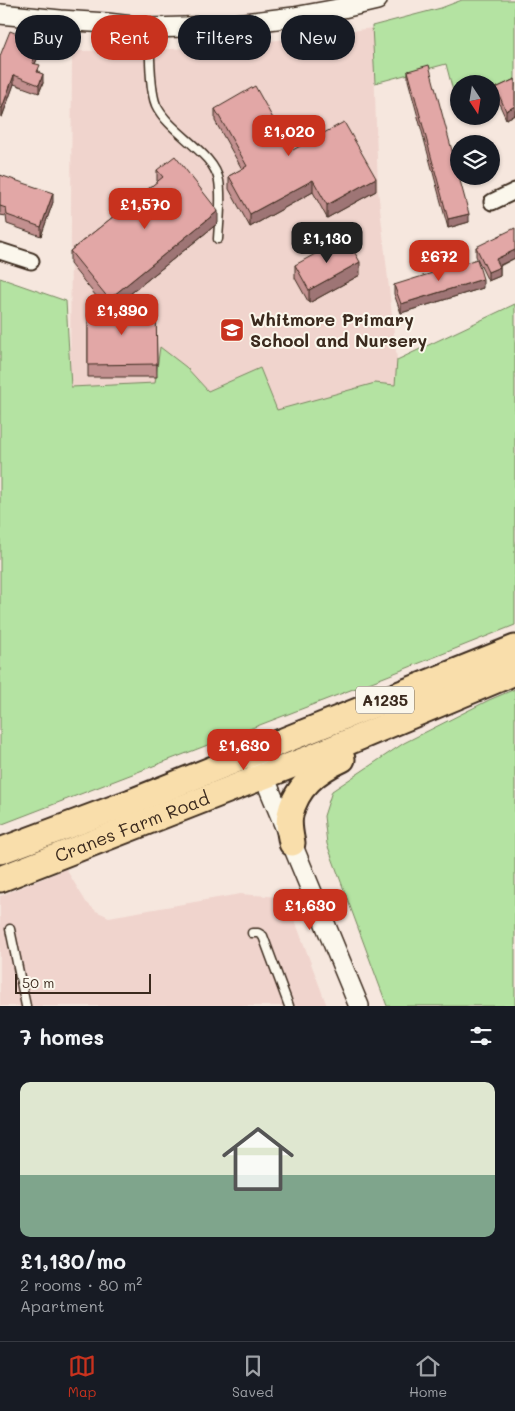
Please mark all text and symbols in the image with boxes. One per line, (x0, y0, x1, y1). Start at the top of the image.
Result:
chip: Buy (15, 15, 81, 60)
chip: Rent (91, 15, 168, 60)
chip: Filters (178, 15, 271, 60)
chip: New (281, 15, 355, 60)
north arrow (450, 75, 500, 125)
map controls (450, 75, 500, 185)
pin: £1,020 (248, 114, 330, 157)
text: £1,020 (263, 120, 315, 141)
button: layers (450, 135, 500, 185)
pin: £1,570 (104, 188, 186, 230)
text: £1,570 (120, 193, 170, 214)
pin: £1,130 (286, 222, 368, 264)
text: £1,130 (303, 227, 351, 248)
pin: £672 (409, 240, 469, 282)
text: £672 (420, 245, 458, 266)
pin: £1,390 (81, 294, 163, 336)
text: £1,390 (96, 299, 148, 320)
place label: Whitmore Primary School and Nursery (250, 307, 427, 352)
school or university icon: Whitmore Primary School and Nursery (219, 317, 245, 343)
road number: A1235 (356, 686, 414, 714)
pin: £1,630 (203, 728, 285, 771)
text: £1,630 (218, 734, 270, 755)
street label: Cranes Farm Road (51, 785, 213, 867)
pin: £1,630 (269, 888, 351, 931)
text: £1,630 (284, 894, 336, 915)
scale bar (15, 971, 151, 994)
text: 50 m (22, 973, 54, 992)
icon: filters (467, 1022, 495, 1050)
text: 7 homes (20, 1023, 104, 1050)
icon: home (213, 1114, 303, 1204)
text: £1,130/mo (20, 1247, 126, 1274)
text: 2 rooms · 80 m² (20, 1274, 142, 1295)
text: Apartment (20, 1295, 105, 1316)
tab: Map (68, 1352, 96, 1401)
tab: Saved (232, 1352, 273, 1401)
tab: Home (409, 1352, 447, 1401)

